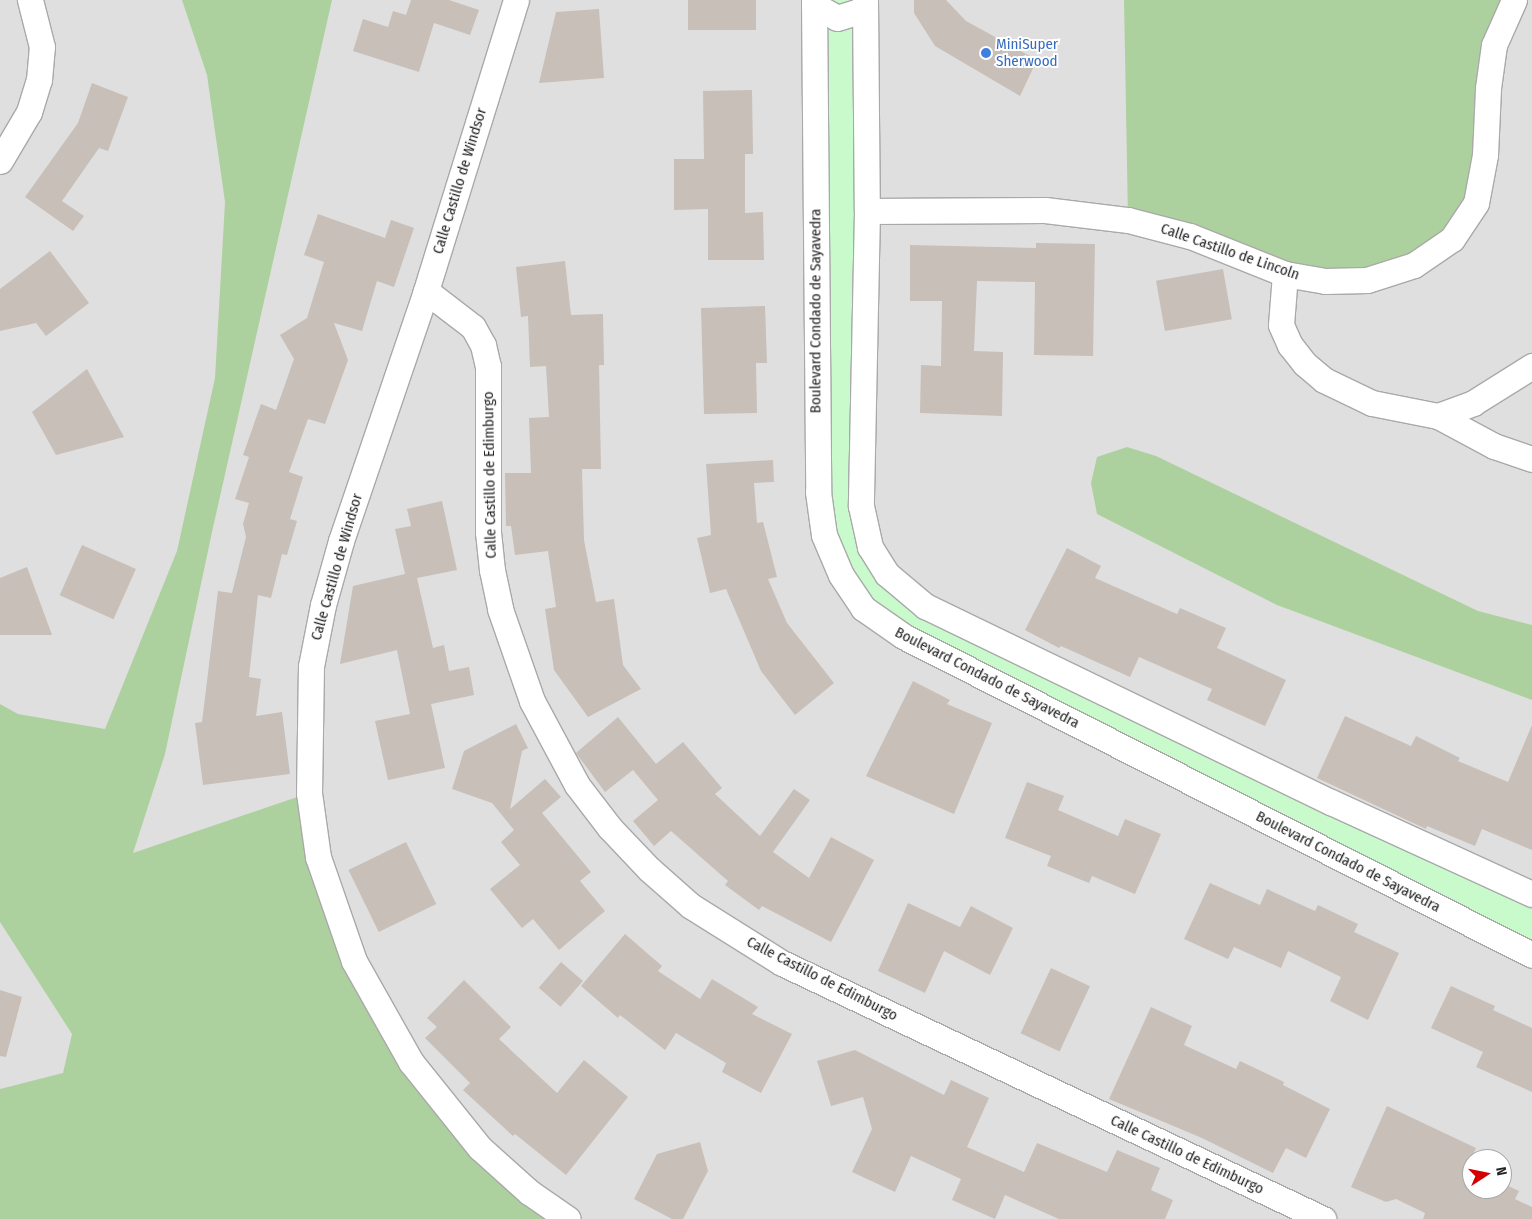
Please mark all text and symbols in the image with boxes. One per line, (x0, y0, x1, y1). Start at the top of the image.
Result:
place label: MiniSuper Sherwood (996, 35, 1058, 70)
marker: MiniSuper Sherwood (980, 47, 992, 59)
street label: Calle Castillo de Windsor (429, 106, 491, 256)
street label: Boulevard Condado de Sayavedra (807, 209, 825, 413)
street label: Calle Castillo de Lincoln (1158, 220, 1302, 284)
street label: Calle Castillo de Edimburgo (480, 391, 500, 559)
street label: Calle Castillo de Windsor (307, 491, 367, 643)
street label: Boulevard Condado de Sayavedra (892, 624, 1082, 732)
street label: Boulevard Condado de Sayavedra (1253, 808, 1443, 916)
street label: Calle Castillo de Edimburgo (743, 933, 901, 1025)
street label: Calle Castillo de Edimburgo (1107, 1112, 1267, 1198)
north arrow (1462, 1149, 1512, 1199)
text: N (1492, 1165, 1510, 1177)

